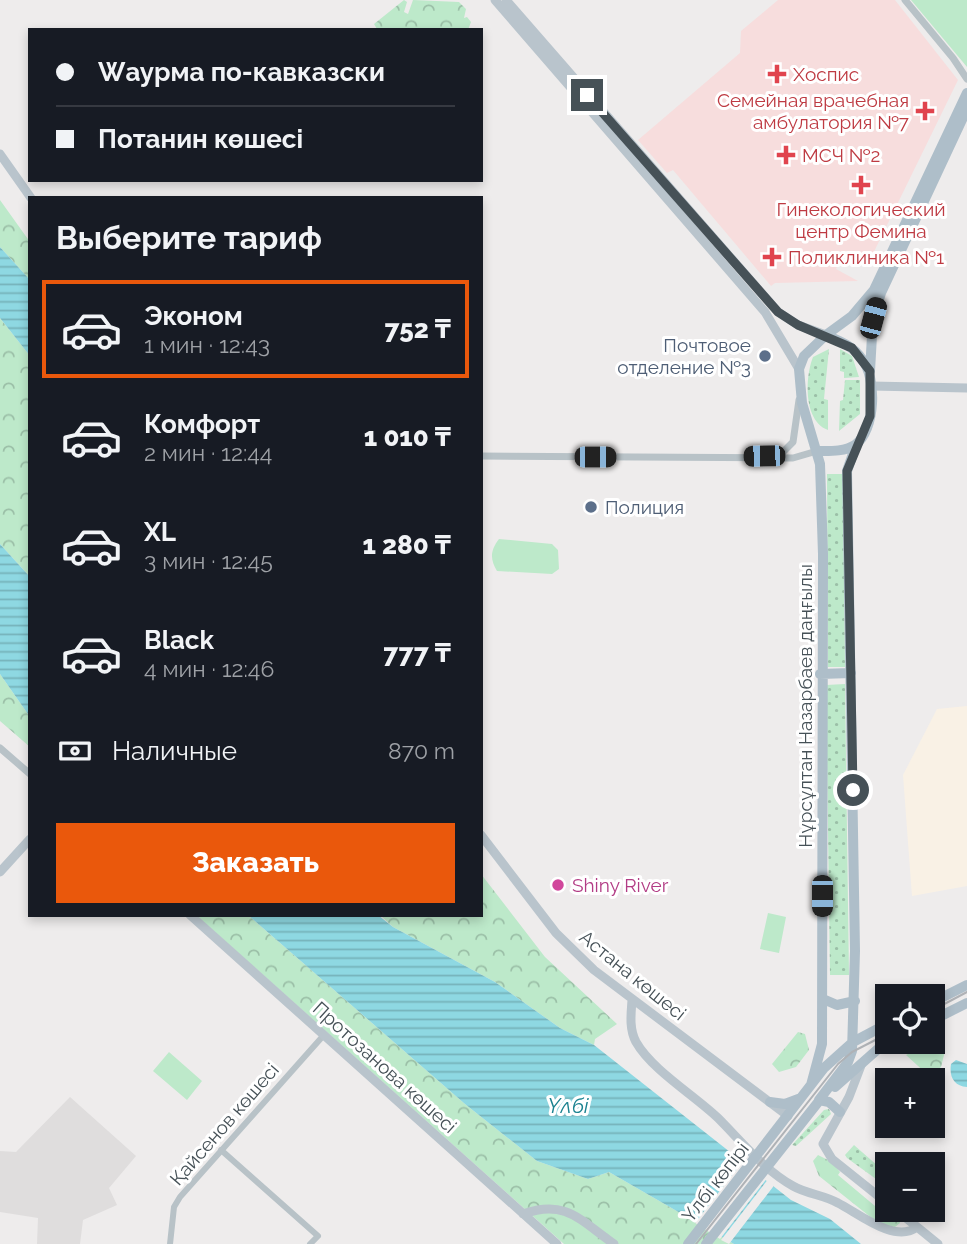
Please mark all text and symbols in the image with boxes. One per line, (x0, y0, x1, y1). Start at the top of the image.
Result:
text: Wаурма по-кавказски (98, 57, 385, 87)
place label: Хоспис (793, 63, 859, 85)
marker: Хоспис (767, 64, 787, 84)
route end (571, 79, 603, 111)
place label: Семейная врачебная амбулатория №7 (717, 89, 909, 133)
marker: Семейная врачебная амбулатория №7 (915, 101, 935, 121)
text: Потанин көшесі (98, 124, 303, 154)
place label: МСЧ №2 (802, 144, 880, 166)
marker: МСЧ №2 (776, 145, 796, 165)
marker: Гинекологический центр Фемина (851, 175, 871, 195)
place label: Гинекологический центр Фемина (777, 198, 945, 242)
text: Выберите тариф (56, 219, 322, 256)
place label: Поликлиника №1 (788, 246, 944, 268)
marker: Поликлиника №1 (762, 247, 782, 267)
car (858, 295, 889, 341)
icon: car (60, 298, 123, 361)
text: Эконом (144, 301, 243, 331)
text: 752 ₸ (385, 314, 451, 344)
text: 1 мин · 12:43 (144, 331, 270, 358)
place label: Почтовое отделение №3 (617, 334, 751, 378)
marker: Почтовое отделение №3 (757, 348, 773, 364)
icon: car (60, 406, 123, 469)
text: Комфорт (144, 409, 260, 439)
text: 1 010 ₸ (364, 422, 451, 452)
text: 2 мин · 12:44 (144, 439, 272, 466)
car (743, 445, 786, 467)
car (575, 447, 617, 468)
place label: Полиция (605, 496, 684, 518)
marker: Полиция (583, 499, 599, 515)
icon: car (60, 514, 123, 577)
text: XL (144, 517, 176, 547)
text: 1 280 ₸ (362, 530, 451, 560)
text: 3 мин · 12:45 (144, 547, 273, 574)
street label: Нұрсұлтан Назарбаев даңғылы (794, 564, 816, 848)
icon: car (60, 622, 123, 685)
text: Black (144, 625, 214, 655)
text: 777 ₸ (383, 638, 451, 668)
text: 4 мин · 12:46 (144, 655, 274, 682)
icon: cash (56, 732, 94, 770)
text: Наличные (112, 736, 237, 766)
text: 870 m (388, 737, 455, 764)
route start (837, 774, 869, 806)
button: Заказать (56, 823, 455, 903)
place label: Shiny River (572, 874, 669, 896)
car (812, 875, 833, 917)
marker: Shiny River (550, 877, 566, 893)
street label: Астана көшесі (575, 925, 691, 1025)
map controls (875, 984, 945, 1222)
button: locate (875, 984, 945, 1054)
street label: Протозанова көшесі (309, 997, 461, 1137)
street label: Қайсенов көшесі (165, 1059, 283, 1189)
button: + (875, 1068, 945, 1138)
water label: Үлбі (548, 1093, 589, 1118)
street label: Үлбі көпірі (677, 1138, 753, 1226)
button: − (875, 1152, 945, 1222)

